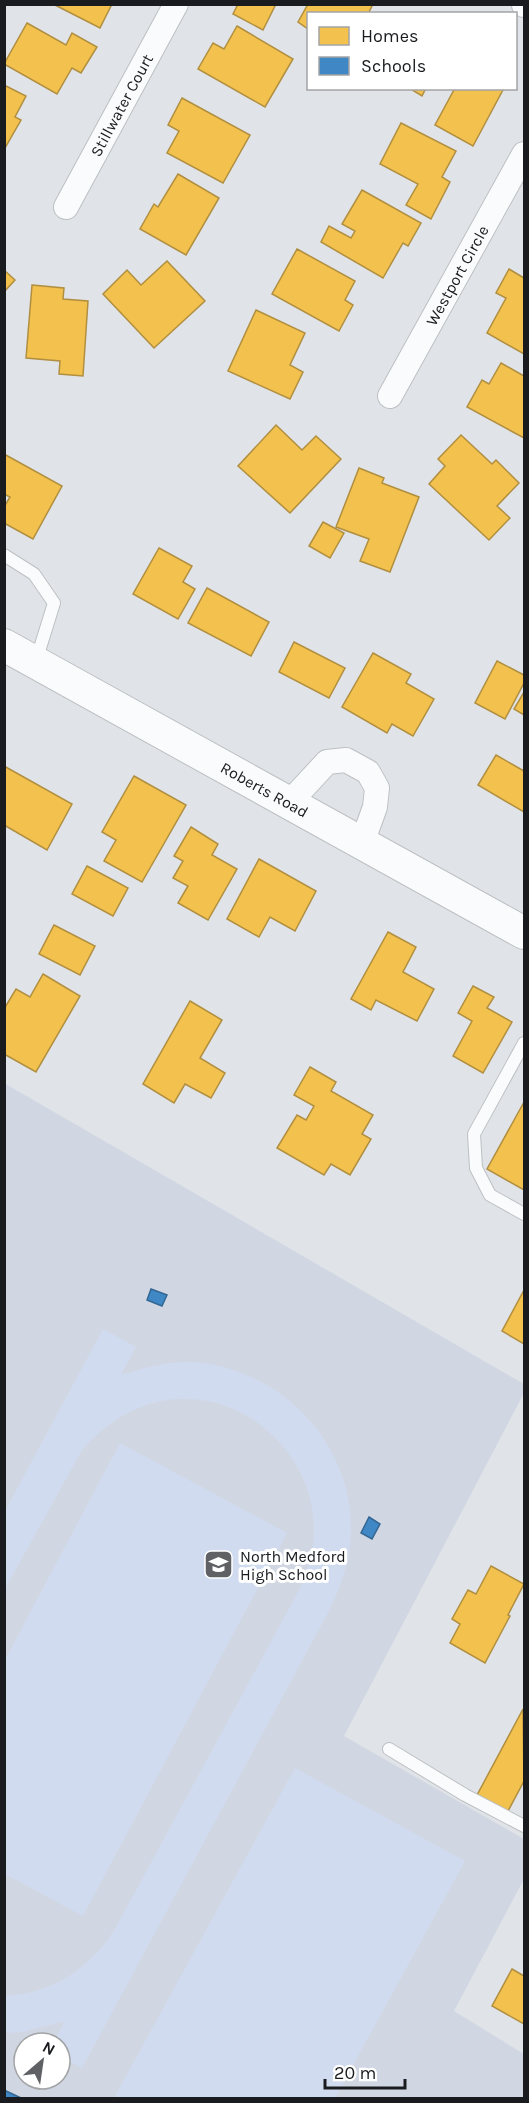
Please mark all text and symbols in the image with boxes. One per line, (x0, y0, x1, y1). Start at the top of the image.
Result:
legend (307, 12, 517, 90)
text: Homes (361, 25, 418, 47)
street label: Stillwater Court (86, 50, 157, 160)
text: Schools (361, 55, 426, 77)
street label: Westport Circle (422, 222, 492, 329)
street label: Roberts Road (218, 758, 312, 821)
place label: North Medford High School (240, 1547, 346, 1584)
school or university icon: North Medford High School (203, 1549, 235, 1581)
north arrow (12, 2031, 72, 2091)
text: N (39, 2037, 59, 2059)
scale bar (325, 2052, 404, 2090)
text: 20 m (334, 2062, 376, 2084)

